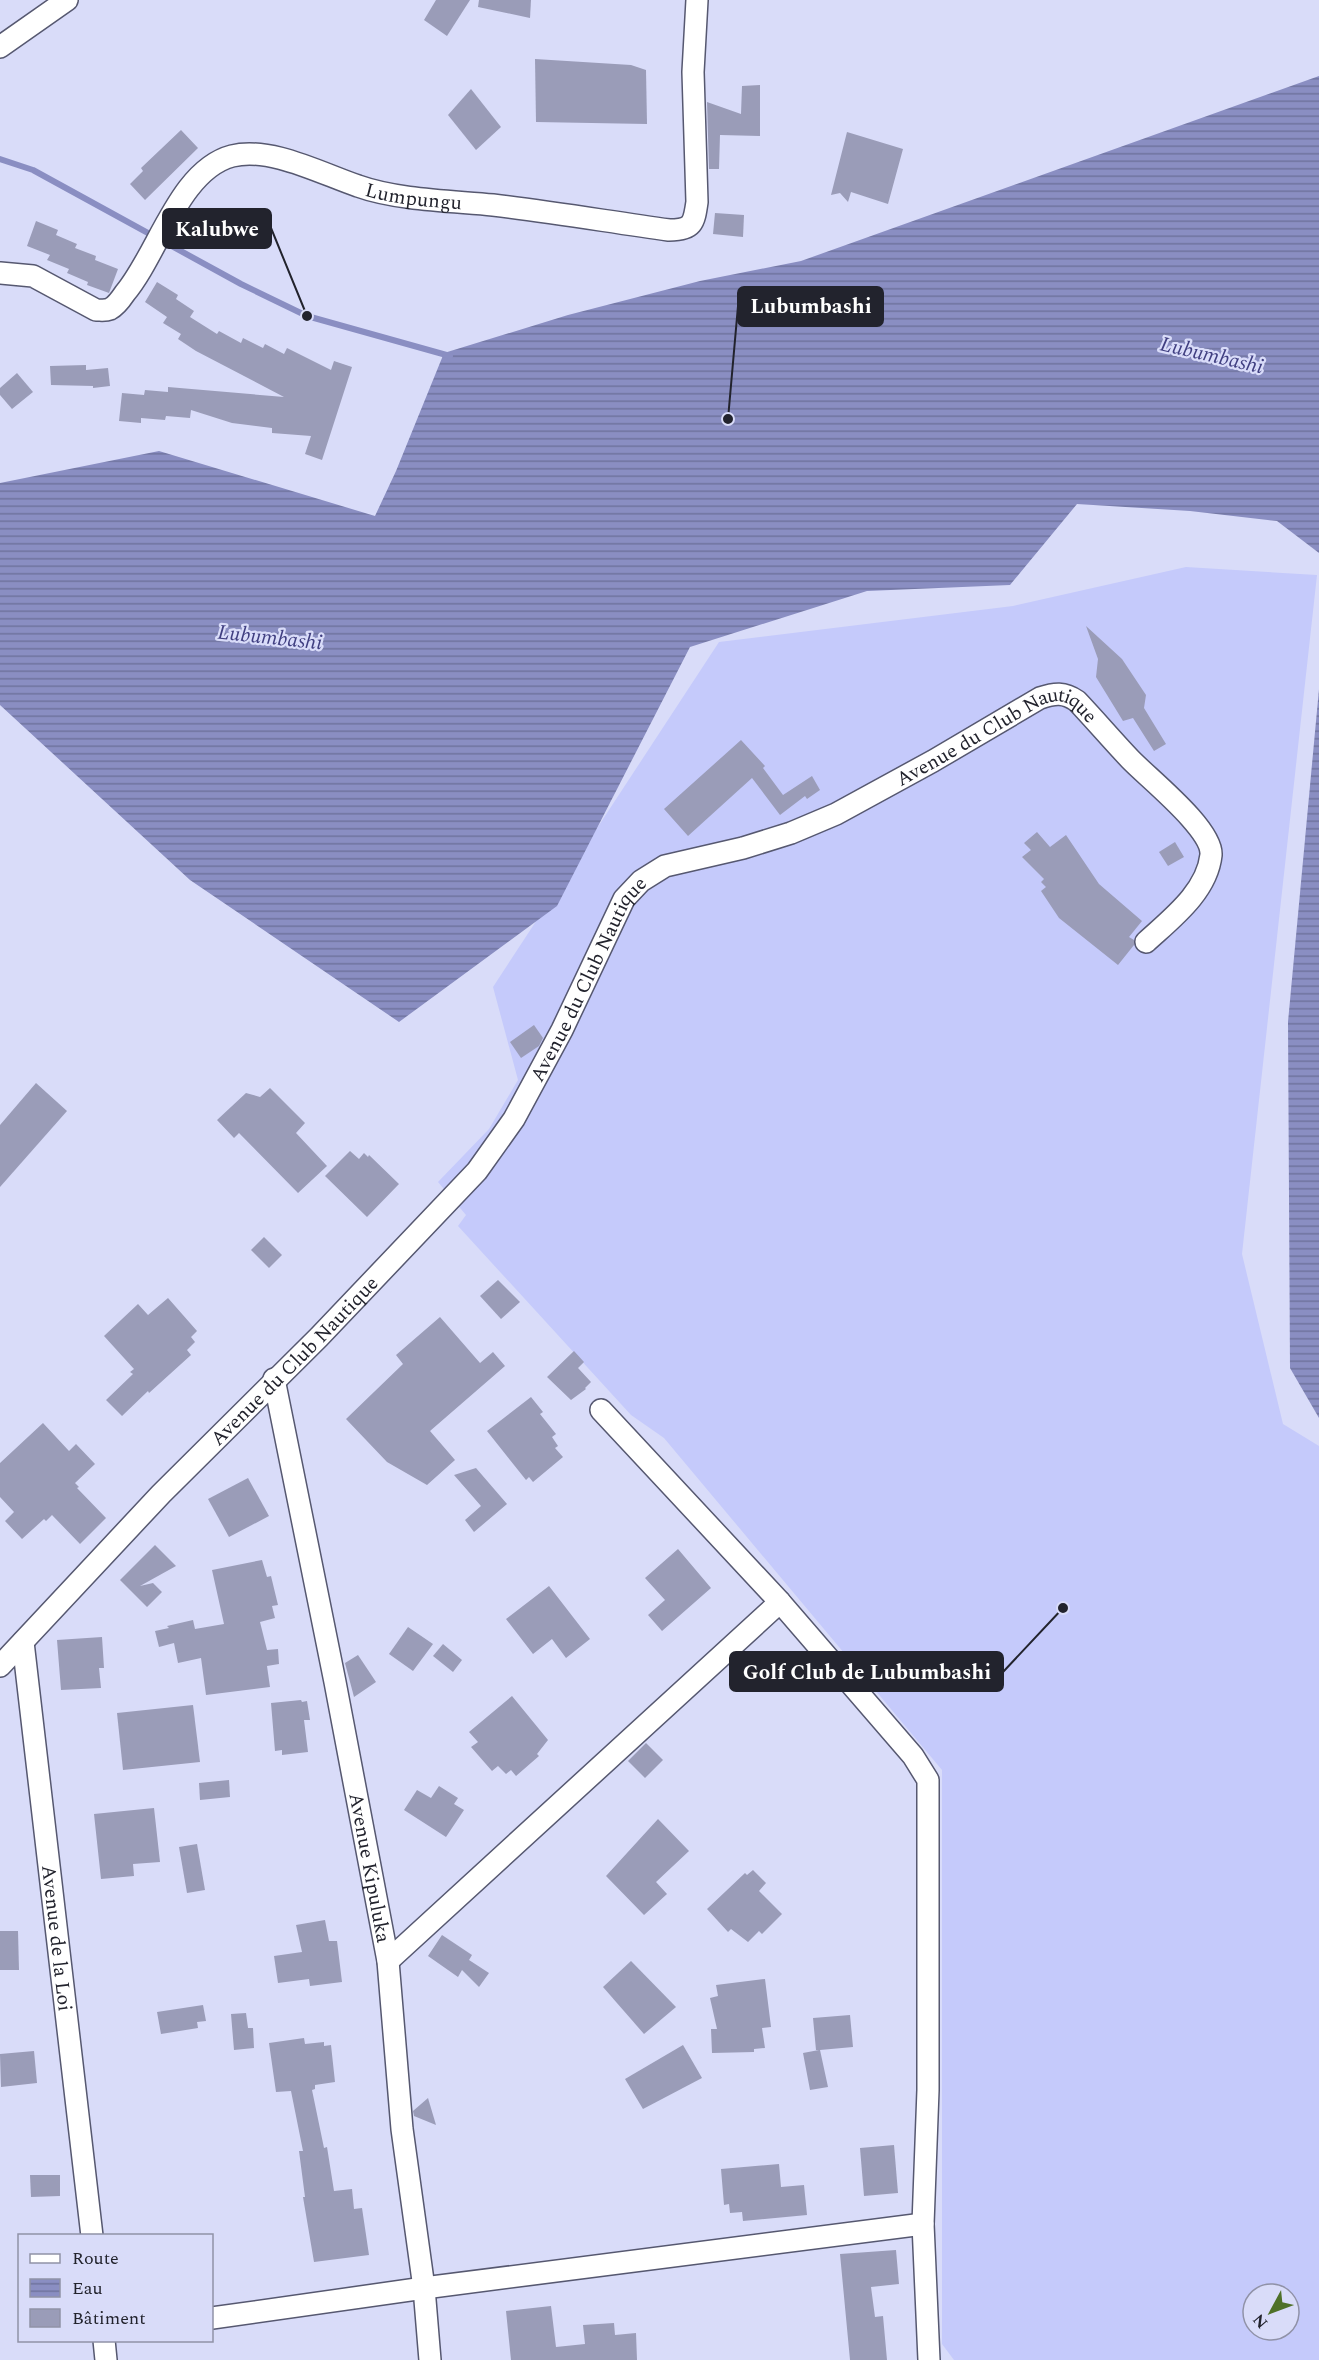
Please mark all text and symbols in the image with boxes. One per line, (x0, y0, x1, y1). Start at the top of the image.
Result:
street label: Lumpungu (362, 175, 463, 218)
callout: Kalubwe (163, 209, 271, 248)
text: Kalubwe (175, 214, 259, 246)
callout: Lubumbashi (738, 287, 883, 326)
text: Lubumbashi (750, 291, 872, 323)
water label: Lubumbashi (1157, 329, 1267, 383)
water label: Lubumbashi (216, 617, 324, 659)
street label: Avenue du Club Nautique (891, 680, 1104, 794)
street label: Avenue du Club Nautique (523, 870, 654, 1088)
street label: Avenue du Club Nautique (204, 1269, 386, 1453)
callout: Golf Club de Lubumbashi (730, 1652, 1003, 1691)
text: Golf Club de Lubumbashi (743, 1657, 991, 1689)
street label: Avenue Kipuluka (340, 1790, 398, 1945)
street label: Avenue de la Loi (33, 1863, 80, 2013)
legend (18, 2234, 213, 2342)
text: Route (72, 2245, 119, 2272)
text: Eau (72, 2275, 103, 2302)
north arrow (1241, 2282, 1301, 2342)
text: Bâtiment (72, 2305, 146, 2332)
text: N (1247, 2308, 1274, 2334)

